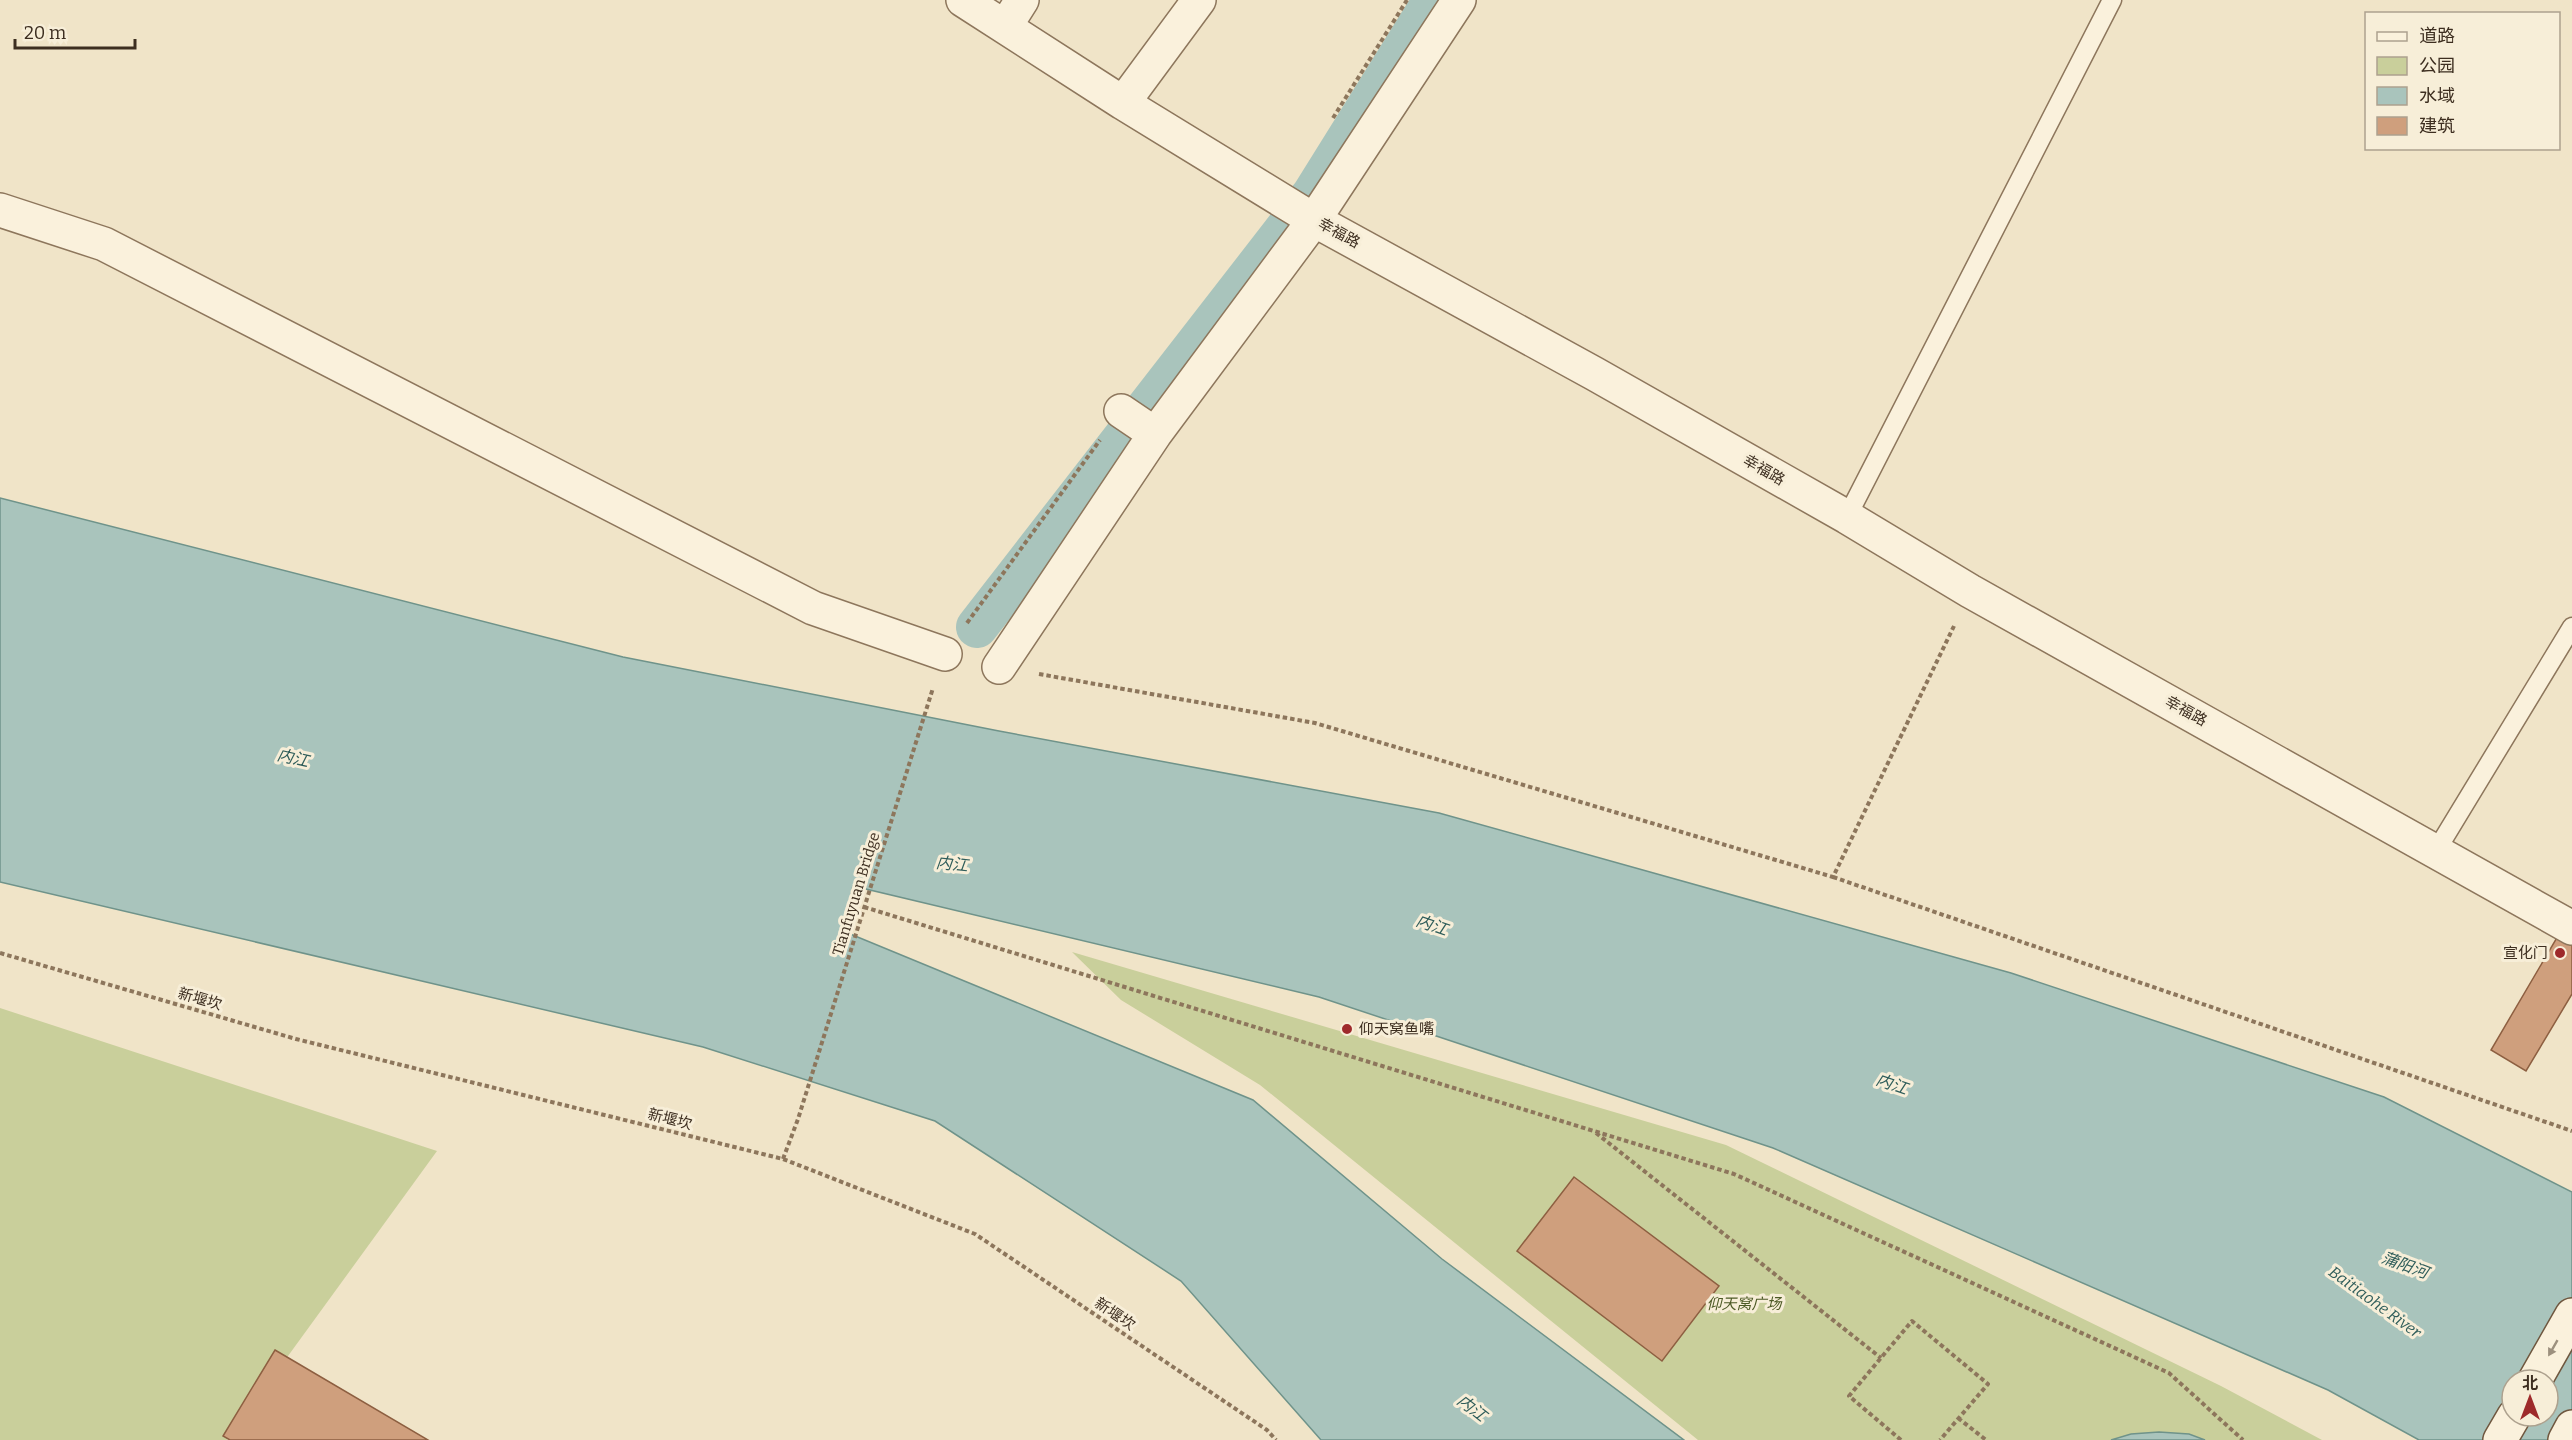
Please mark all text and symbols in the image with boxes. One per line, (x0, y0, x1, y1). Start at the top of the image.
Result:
scale bar (15, 12, 135, 50)
legend (2365, 12, 2560, 150)
text: 20 m (24, 22, 66, 44)
text: 道路 (2419, 25, 2455, 47)
text: 公园 (2419, 55, 2455, 77)
text: 水域 (2419, 85, 2455, 107)
text: 建筑 (2419, 115, 2455, 137)
street label: 幸福路 (1315, 214, 1363, 252)
street label: 幸福路 (1740, 451, 1788, 489)
street label: 幸福路 (2162, 692, 2210, 730)
water label: 内江 (275, 745, 313, 771)
street label: Tianfuyuan Bridge (829, 830, 883, 958)
water label: 内江 (935, 853, 971, 875)
water label: 内江 (1414, 911, 1452, 940)
place label: 宣化门 (2503, 944, 2548, 962)
marker: 宣化门 (2553, 946, 2567, 960)
street label: 新堰坎 (176, 984, 224, 1014)
place label: 仰天窝鱼嘴 (1359, 1020, 1434, 1038)
marker: 仰天窝鱼嘴 (1340, 1022, 1354, 1036)
water label: 内江 (1874, 1070, 1912, 1099)
street label: 新堰坎 (646, 1105, 694, 1133)
water label: 蒲阳河 (2379, 1248, 2434, 1283)
water label: Baitiaohe River (2325, 1262, 2426, 1343)
street label: 新堰坎 (1091, 1294, 1139, 1334)
park label: 仰天窝广场 (1706, 1295, 1783, 1313)
one-way arrow (2549, 1339, 2559, 1356)
north arrow (2500, 1368, 2560, 1428)
text: 北 (2522, 1374, 2538, 1393)
water label: 内江 (1454, 1391, 1492, 1427)

